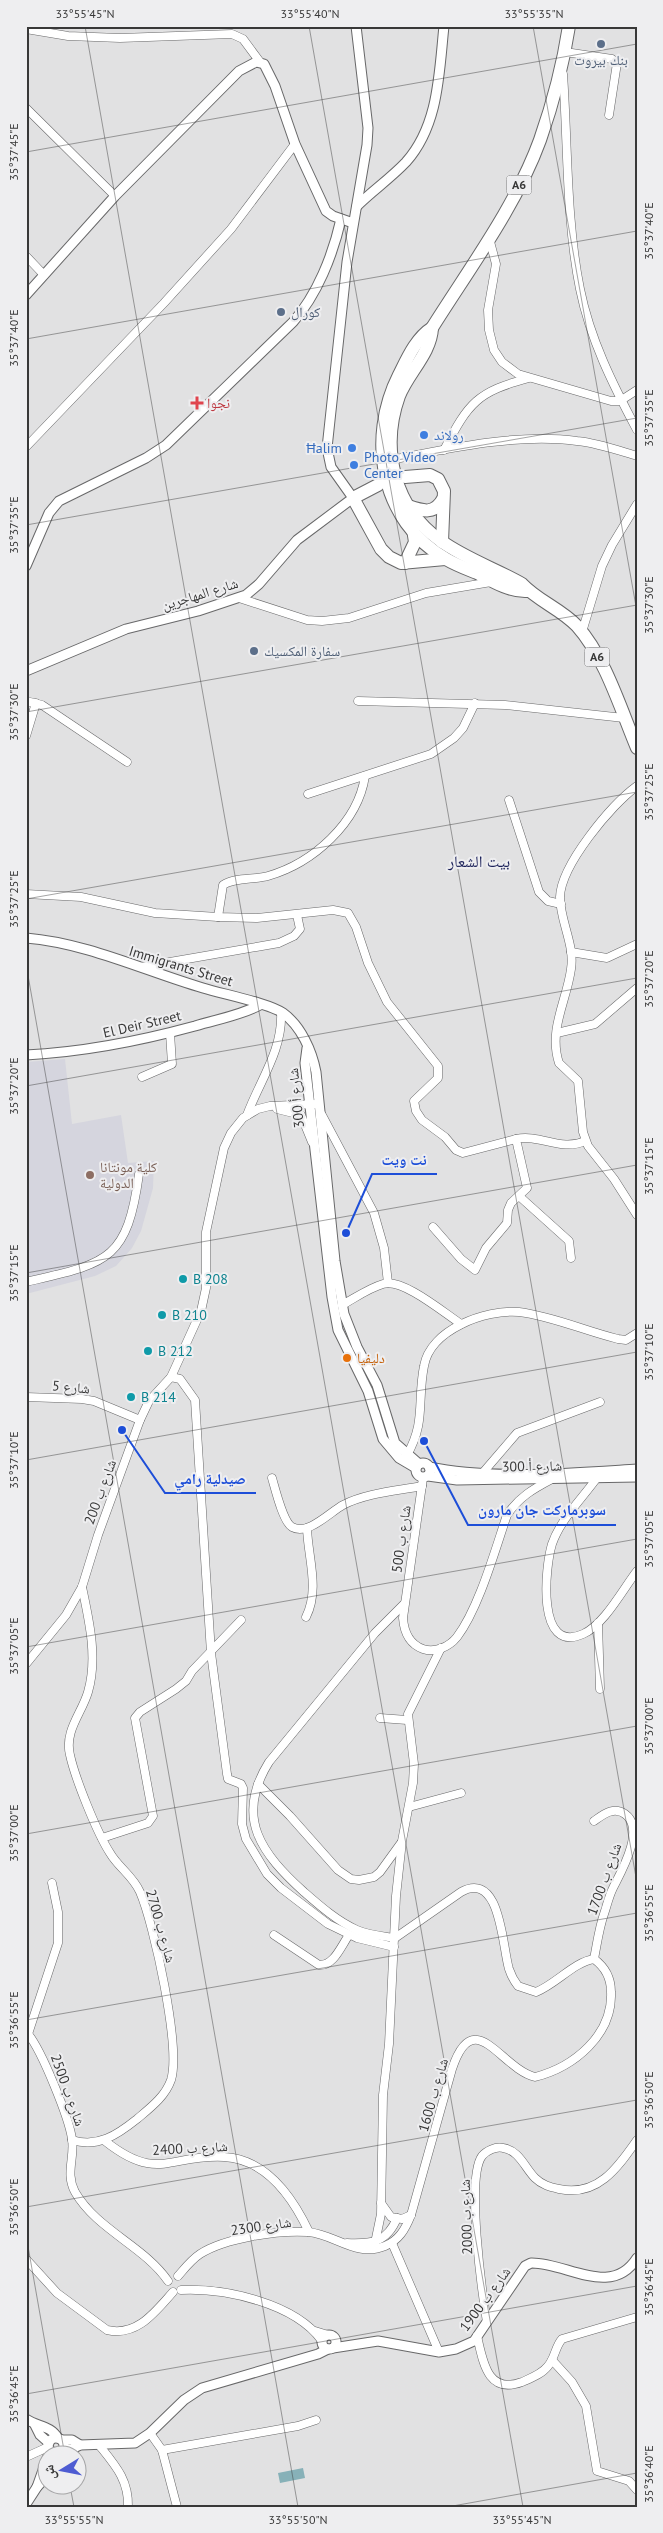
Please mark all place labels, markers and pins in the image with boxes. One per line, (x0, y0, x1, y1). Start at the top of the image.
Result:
marker: بنك بيروت (595, 38, 607, 50)
place label: بنك بيروت (574, 51, 628, 69)
place label: كورال (291, 303, 321, 321)
marker: كورال (275, 306, 287, 318)
place label: نجوا (207, 394, 230, 412)
marker: نجوا (191, 397, 203, 409)
place label: رولاند (434, 426, 464, 444)
marker: رولاند (418, 429, 430, 441)
place label: Ħalim (306, 439, 342, 457)
marker: Ħalim (346, 442, 358, 454)
place label: Photo Video Center (364, 448, 436, 482)
marker: Photo Video Center (348, 459, 360, 471)
place label: سفارة المكسيك (264, 642, 340, 660)
marker: سفارة المكسيك (248, 645, 260, 657)
callout: نت ويت (372, 1144, 437, 1174)
place label: كلية مونتانا الدولية (100, 1158, 157, 1192)
marker: كلية مونتانا الدولية (84, 1169, 96, 1181)
place label: B 208 (193, 1270, 228, 1288)
marker: B 208 (177, 1273, 189, 1285)
place label: B 210 (172, 1306, 207, 1324)
marker: B 210 (156, 1309, 168, 1321)
place label: B 212 (158, 1342, 193, 1360)
marker: B 212 (142, 1345, 154, 1357)
place label: دليفيا (357, 1349, 385, 1367)
marker: دليفيا (341, 1352, 353, 1364)
place label: B 214 (141, 1388, 176, 1406)
marker: B 214 (125, 1391, 137, 1403)
callout: صيدلية رامي (165, 1463, 256, 1493)
callout: سوبرماركت جان مارون (468, 1495, 616, 1525)

